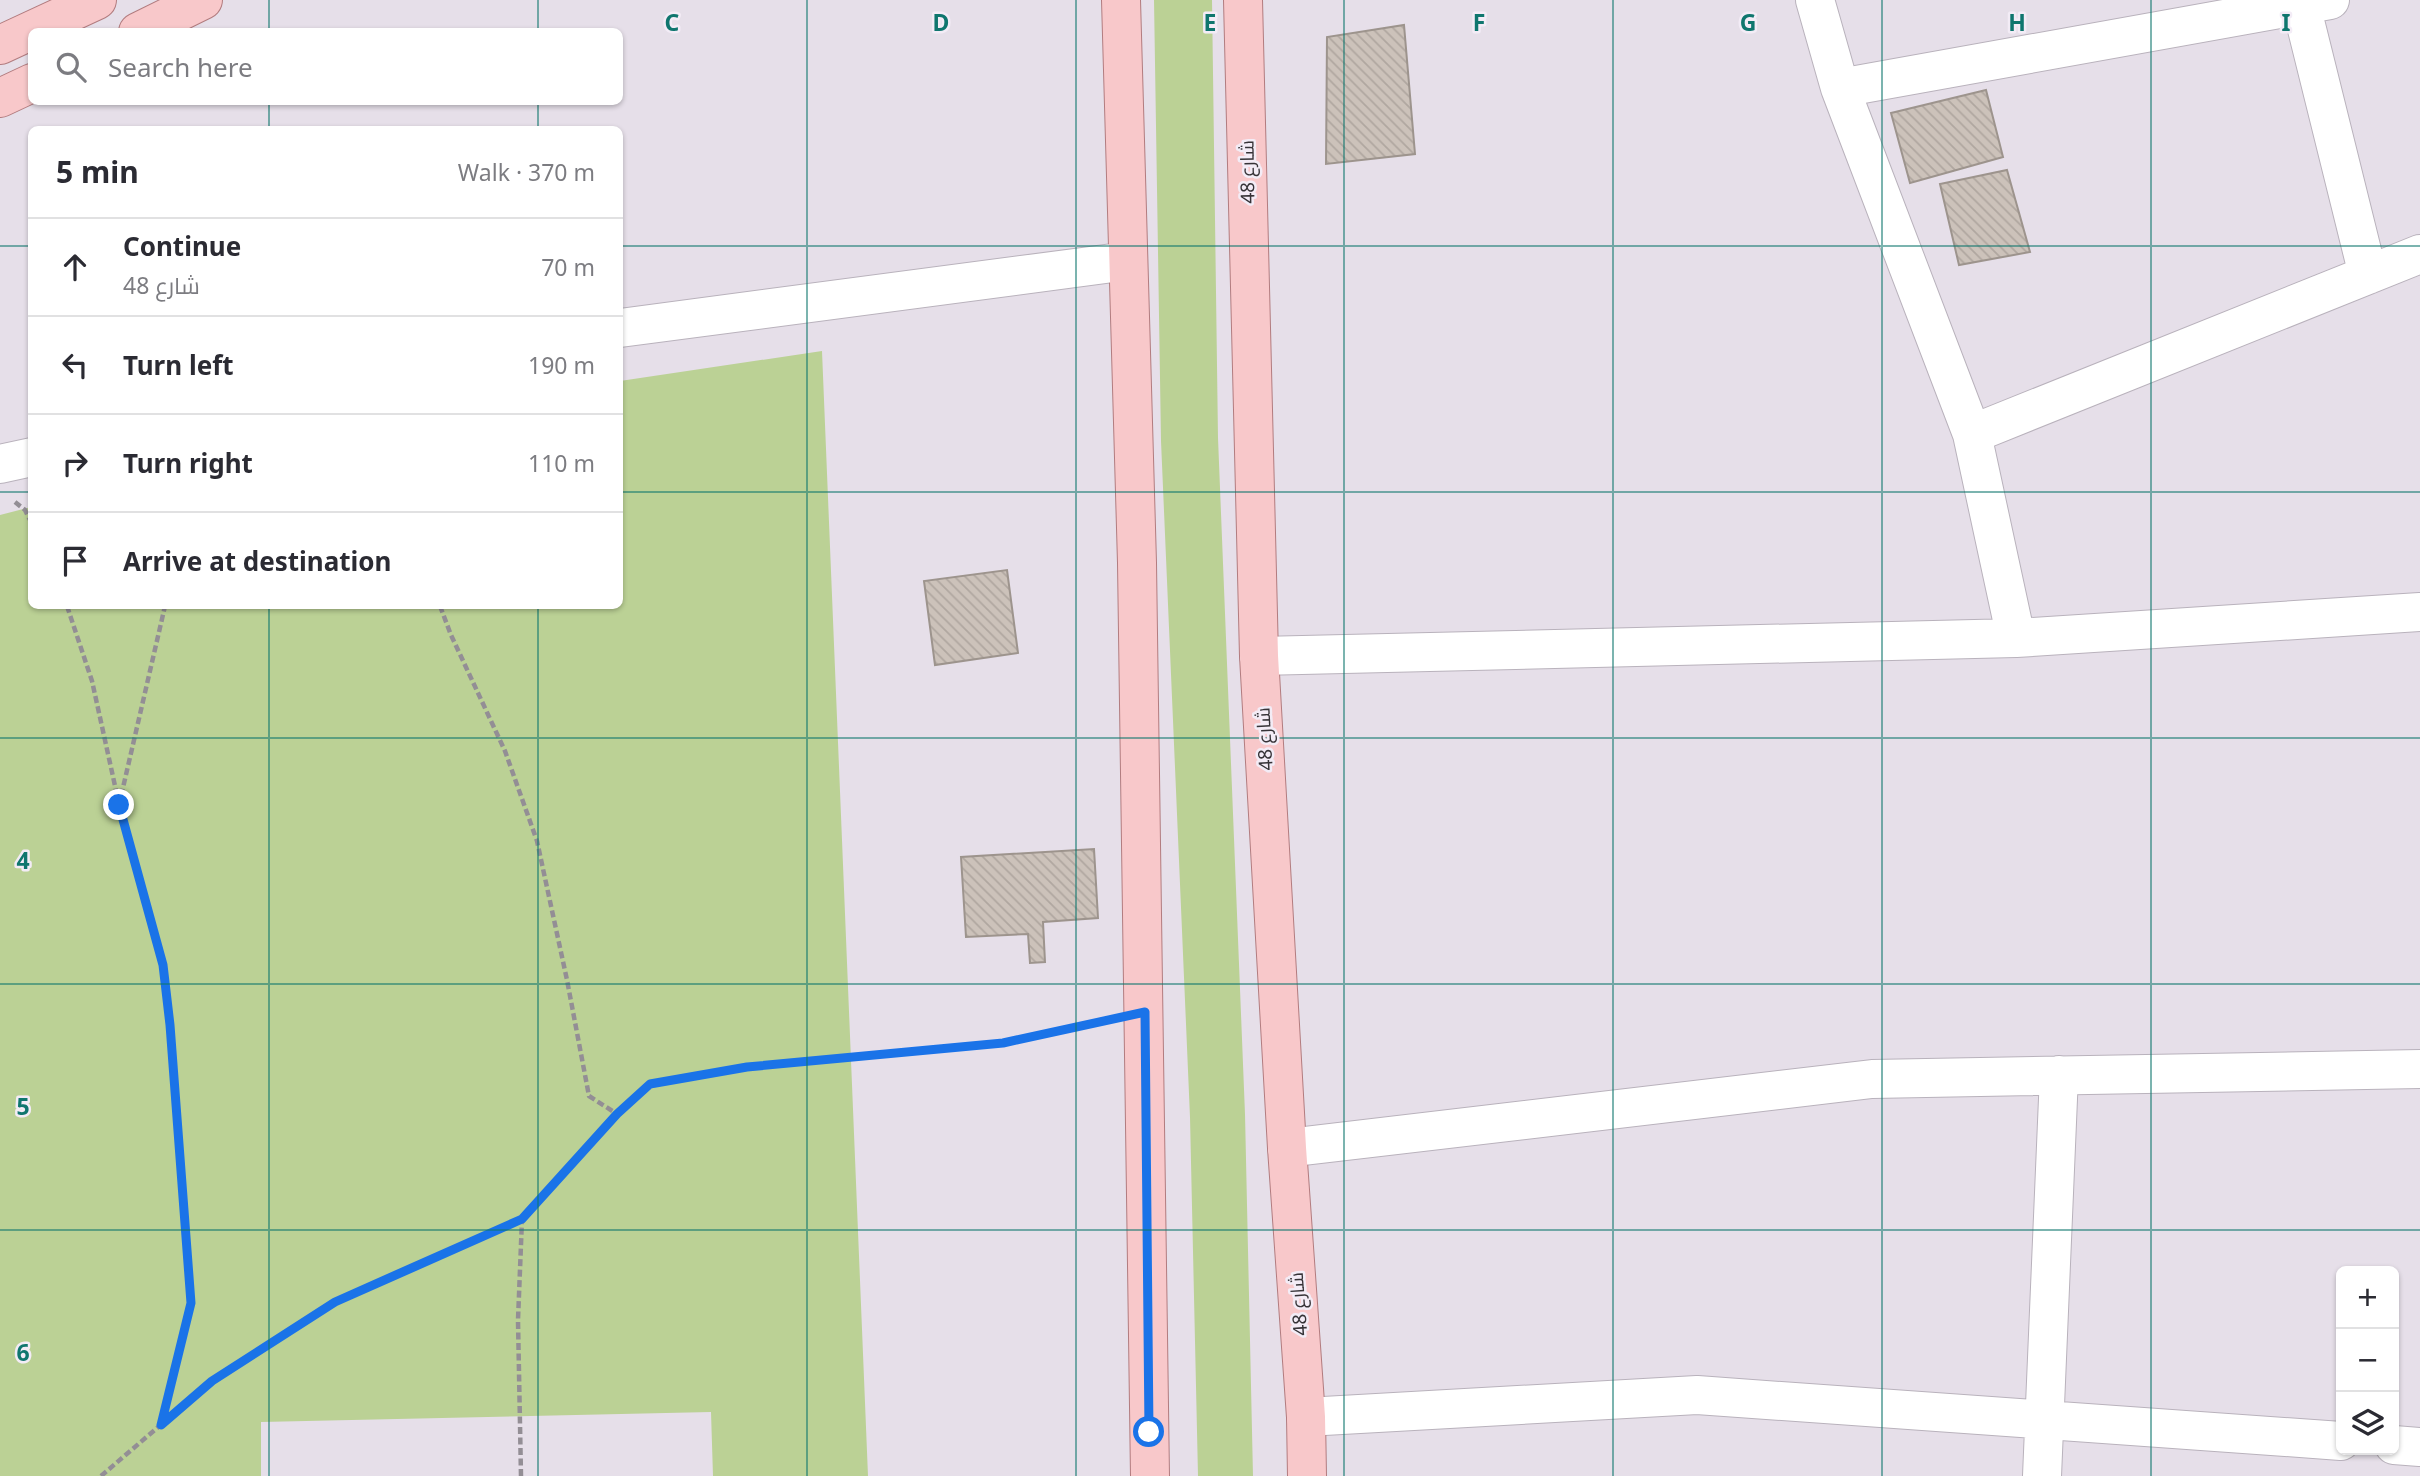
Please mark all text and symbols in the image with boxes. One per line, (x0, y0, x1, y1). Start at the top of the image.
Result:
text: C (665, 6, 680, 38)
text: D (933, 6, 949, 38)
text: E (1204, 6, 1216, 38)
text: F (1473, 6, 1485, 38)
text: G (1740, 6, 1756, 38)
text: H (2008, 6, 2026, 38)
text: I (2282, 6, 2291, 38)
search box (28, 28, 623, 105)
icon: search (52, 48, 90, 86)
text: Search here (108, 49, 253, 85)
street label: 48 شارع (1233, 140, 1262, 204)
text: 5 min (56, 151, 139, 192)
text: Walk · 370 m (458, 156, 595, 188)
text: Continue (123, 228, 241, 264)
icon: ahead (56, 248, 94, 286)
text: 70 m (541, 251, 595, 283)
text: 48 شارع (123, 269, 200, 301)
icon: left (56, 346, 94, 384)
text: Turn left (123, 347, 234, 383)
text: 190 m (528, 349, 595, 381)
icon: right (56, 444, 94, 482)
text: Turn right (123, 445, 253, 481)
text: 110 m (528, 447, 595, 479)
icon: arrive (56, 542, 94, 580)
text: Arrive at destination (123, 543, 392, 579)
street label: 48 شارع (1249, 707, 1280, 771)
route end (103, 789, 134, 820)
text: 4 (16, 844, 30, 876)
text: 5 (16, 1090, 30, 1122)
map controls (2336, 1266, 2399, 1455)
button: + (2336, 1266, 2399, 1329)
street label: 48 شارع (1283, 1271, 1314, 1337)
button: − (2336, 1329, 2399, 1392)
text: 6 (16, 1336, 30, 1368)
button: layers (2336, 1392, 2399, 1455)
route start (1133, 1416, 1164, 1447)

